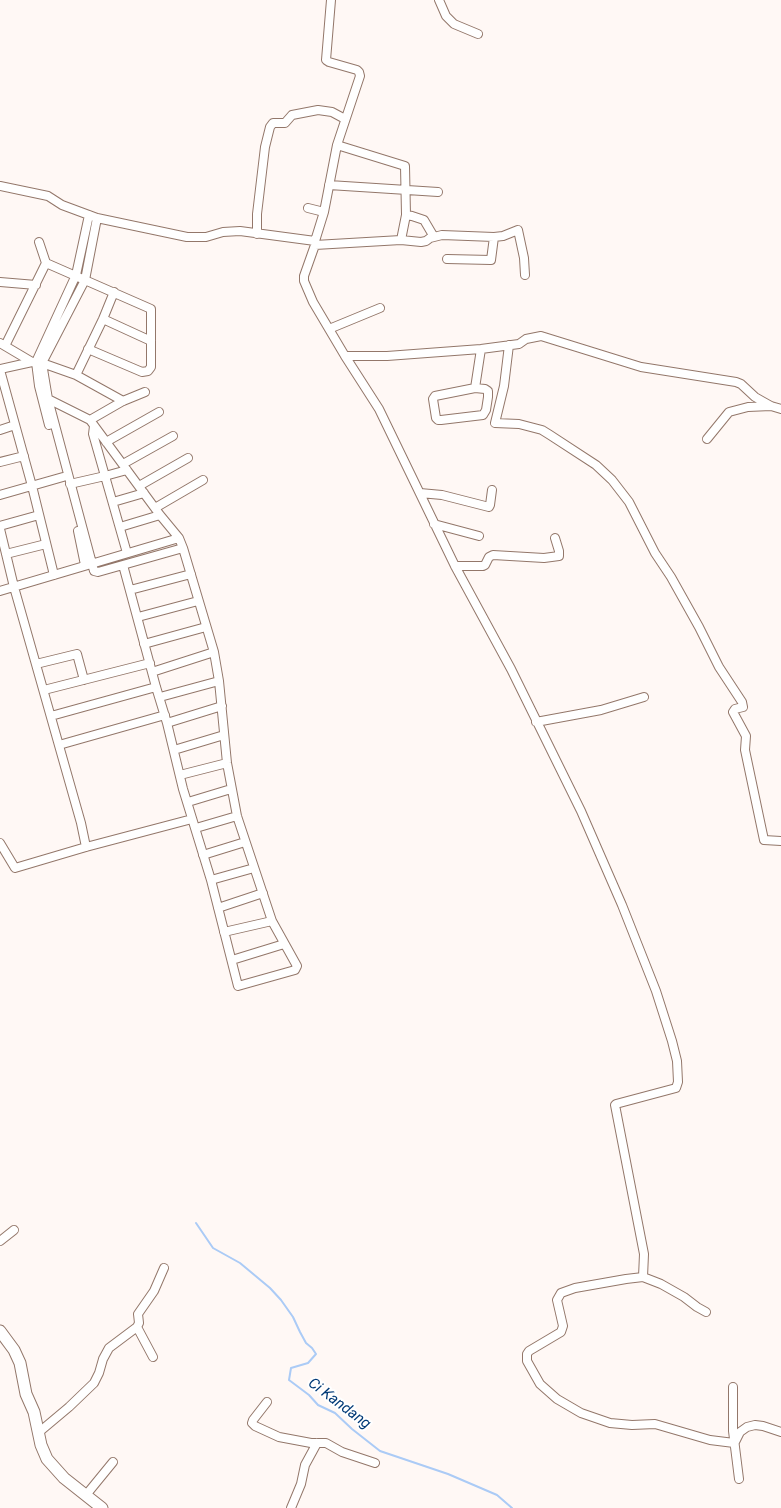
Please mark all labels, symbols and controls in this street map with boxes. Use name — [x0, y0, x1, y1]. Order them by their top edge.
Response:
water label: Ci Kandang — [304, 1375, 374, 1433]

